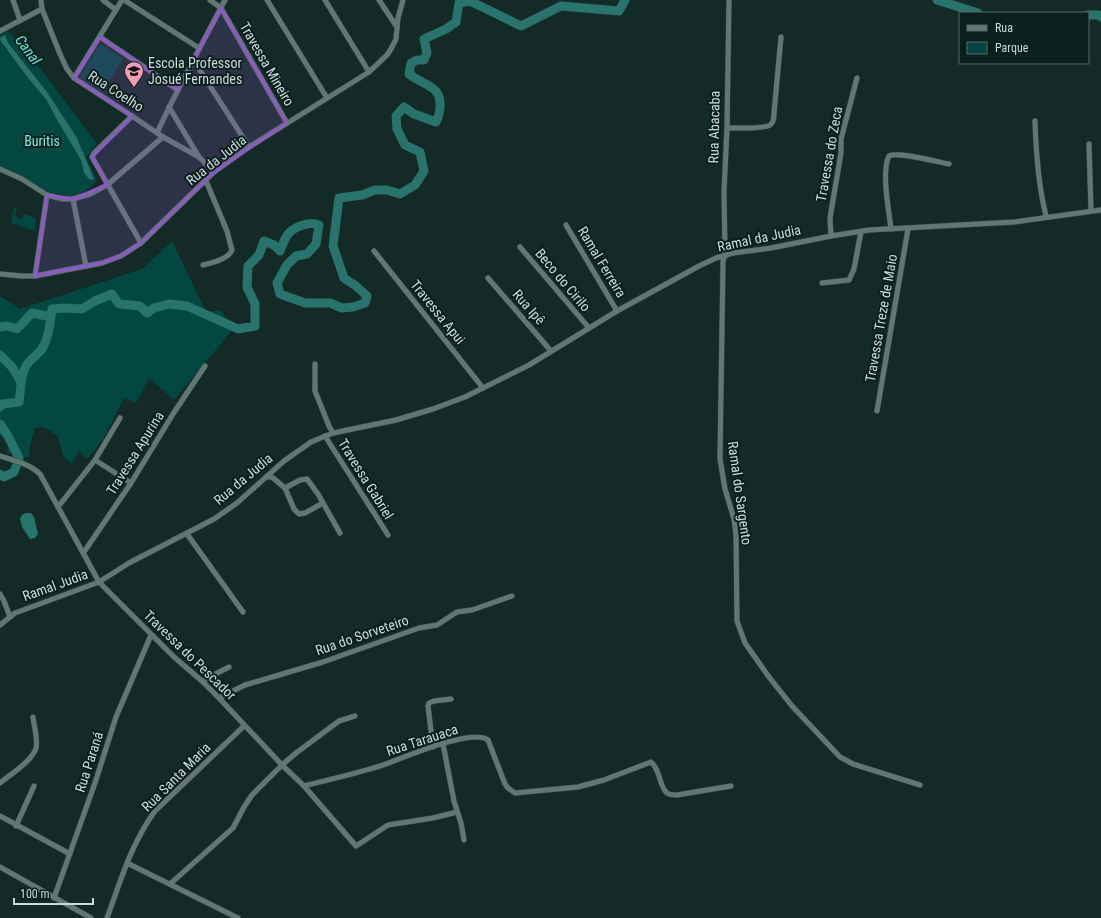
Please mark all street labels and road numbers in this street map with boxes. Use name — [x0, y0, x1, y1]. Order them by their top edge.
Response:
street label: Travessa Mineiro — [237, 19, 297, 109]
street label: Rua Coelho — [85, 67, 147, 115]
street label: Rua Abacaba — [705, 91, 723, 163]
street label: Travessa do Zeca — [813, 105, 845, 203]
street label: Rua da Judia — [183, 132, 249, 188]
street label: Ramal da Judia — [716, 221, 802, 255]
street label: Ramal Ferreira — [575, 224, 629, 300]
street label: Beco do Cirilo — [532, 245, 594, 315]
street label: Travessa Treze de Maio — [862, 253, 900, 383]
street label: Travessa Apui — [407, 277, 469, 347]
street label: Rua Ipê — [509, 286, 549, 328]
street label: Travessa Apurina — [103, 408, 167, 498]
street label: Travessa Gabriel — [335, 436, 397, 522]
street label: Ramal do Sargento — [725, 440, 755, 546]
street label: Rua da Judia — [211, 450, 275, 508]
street label: Ramal Judia — [20, 566, 90, 604]
street label: Travessa do Pescador — [141, 607, 239, 703]
street label: Rua do Sorveteiro — [313, 612, 411, 658]
street label: Rua Tarauaca — [384, 721, 460, 759]
street label: Rua Paraná — [72, 730, 106, 794]
street label: Rua Santa Maria — [138, 739, 214, 815]

